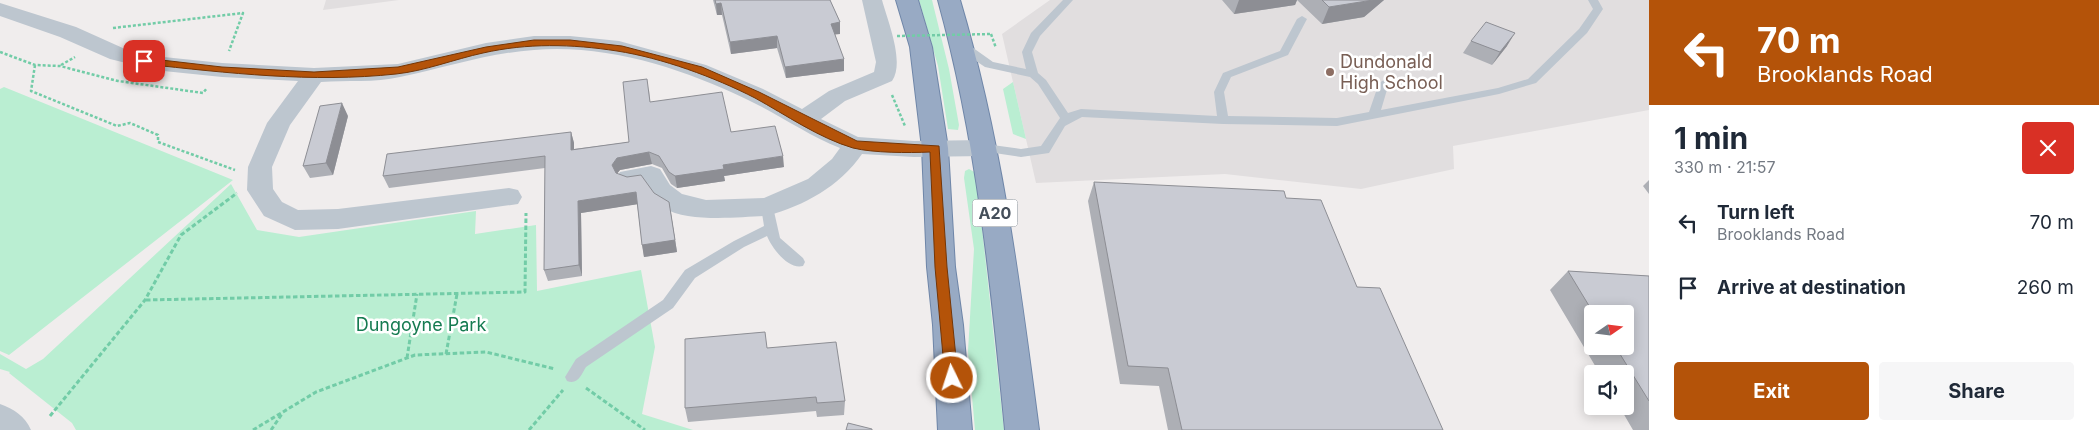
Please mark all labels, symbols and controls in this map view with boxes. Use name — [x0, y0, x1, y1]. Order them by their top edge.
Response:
text: 70 m — [1757, 19, 1841, 61]
icon: left — [1674, 20, 1739, 85]
pin — [123, 40, 165, 82]
icon: arrive — [130, 47, 158, 75]
place label: Dundonald High School — [1340, 51, 1443, 93]
text: Brooklands Road — [1757, 61, 1933, 87]
marker: Dundonald High School — [1324, 66, 1336, 78]
text: 1 min — [1674, 120, 1748, 156]
button: close — [2022, 122, 2074, 174]
text: 330 m · 21:57 — [1674, 157, 1776, 177]
road number: A20 — [972, 200, 1018, 227]
text: Turn left — [1717, 201, 1795, 224]
icon: left — [1674, 209, 1702, 237]
text: 70 m — [2030, 211, 2074, 234]
text: Brooklands Road — [1717, 224, 1845, 244]
icon: arrive — [1674, 274, 1702, 302]
text: Arrive at destination — [1717, 276, 1906, 299]
text: 260 m — [2017, 276, 2074, 299]
north arrow — [1584, 305, 1634, 355]
map controls — [1584, 305, 1634, 415]
park label: Dungoyne Park — [356, 314, 486, 335]
position arrow — [925, 351, 977, 403]
button: Exit — [1674, 362, 1869, 420]
button: Share — [1879, 362, 2074, 420]
button: sound — [1584, 365, 1634, 415]

